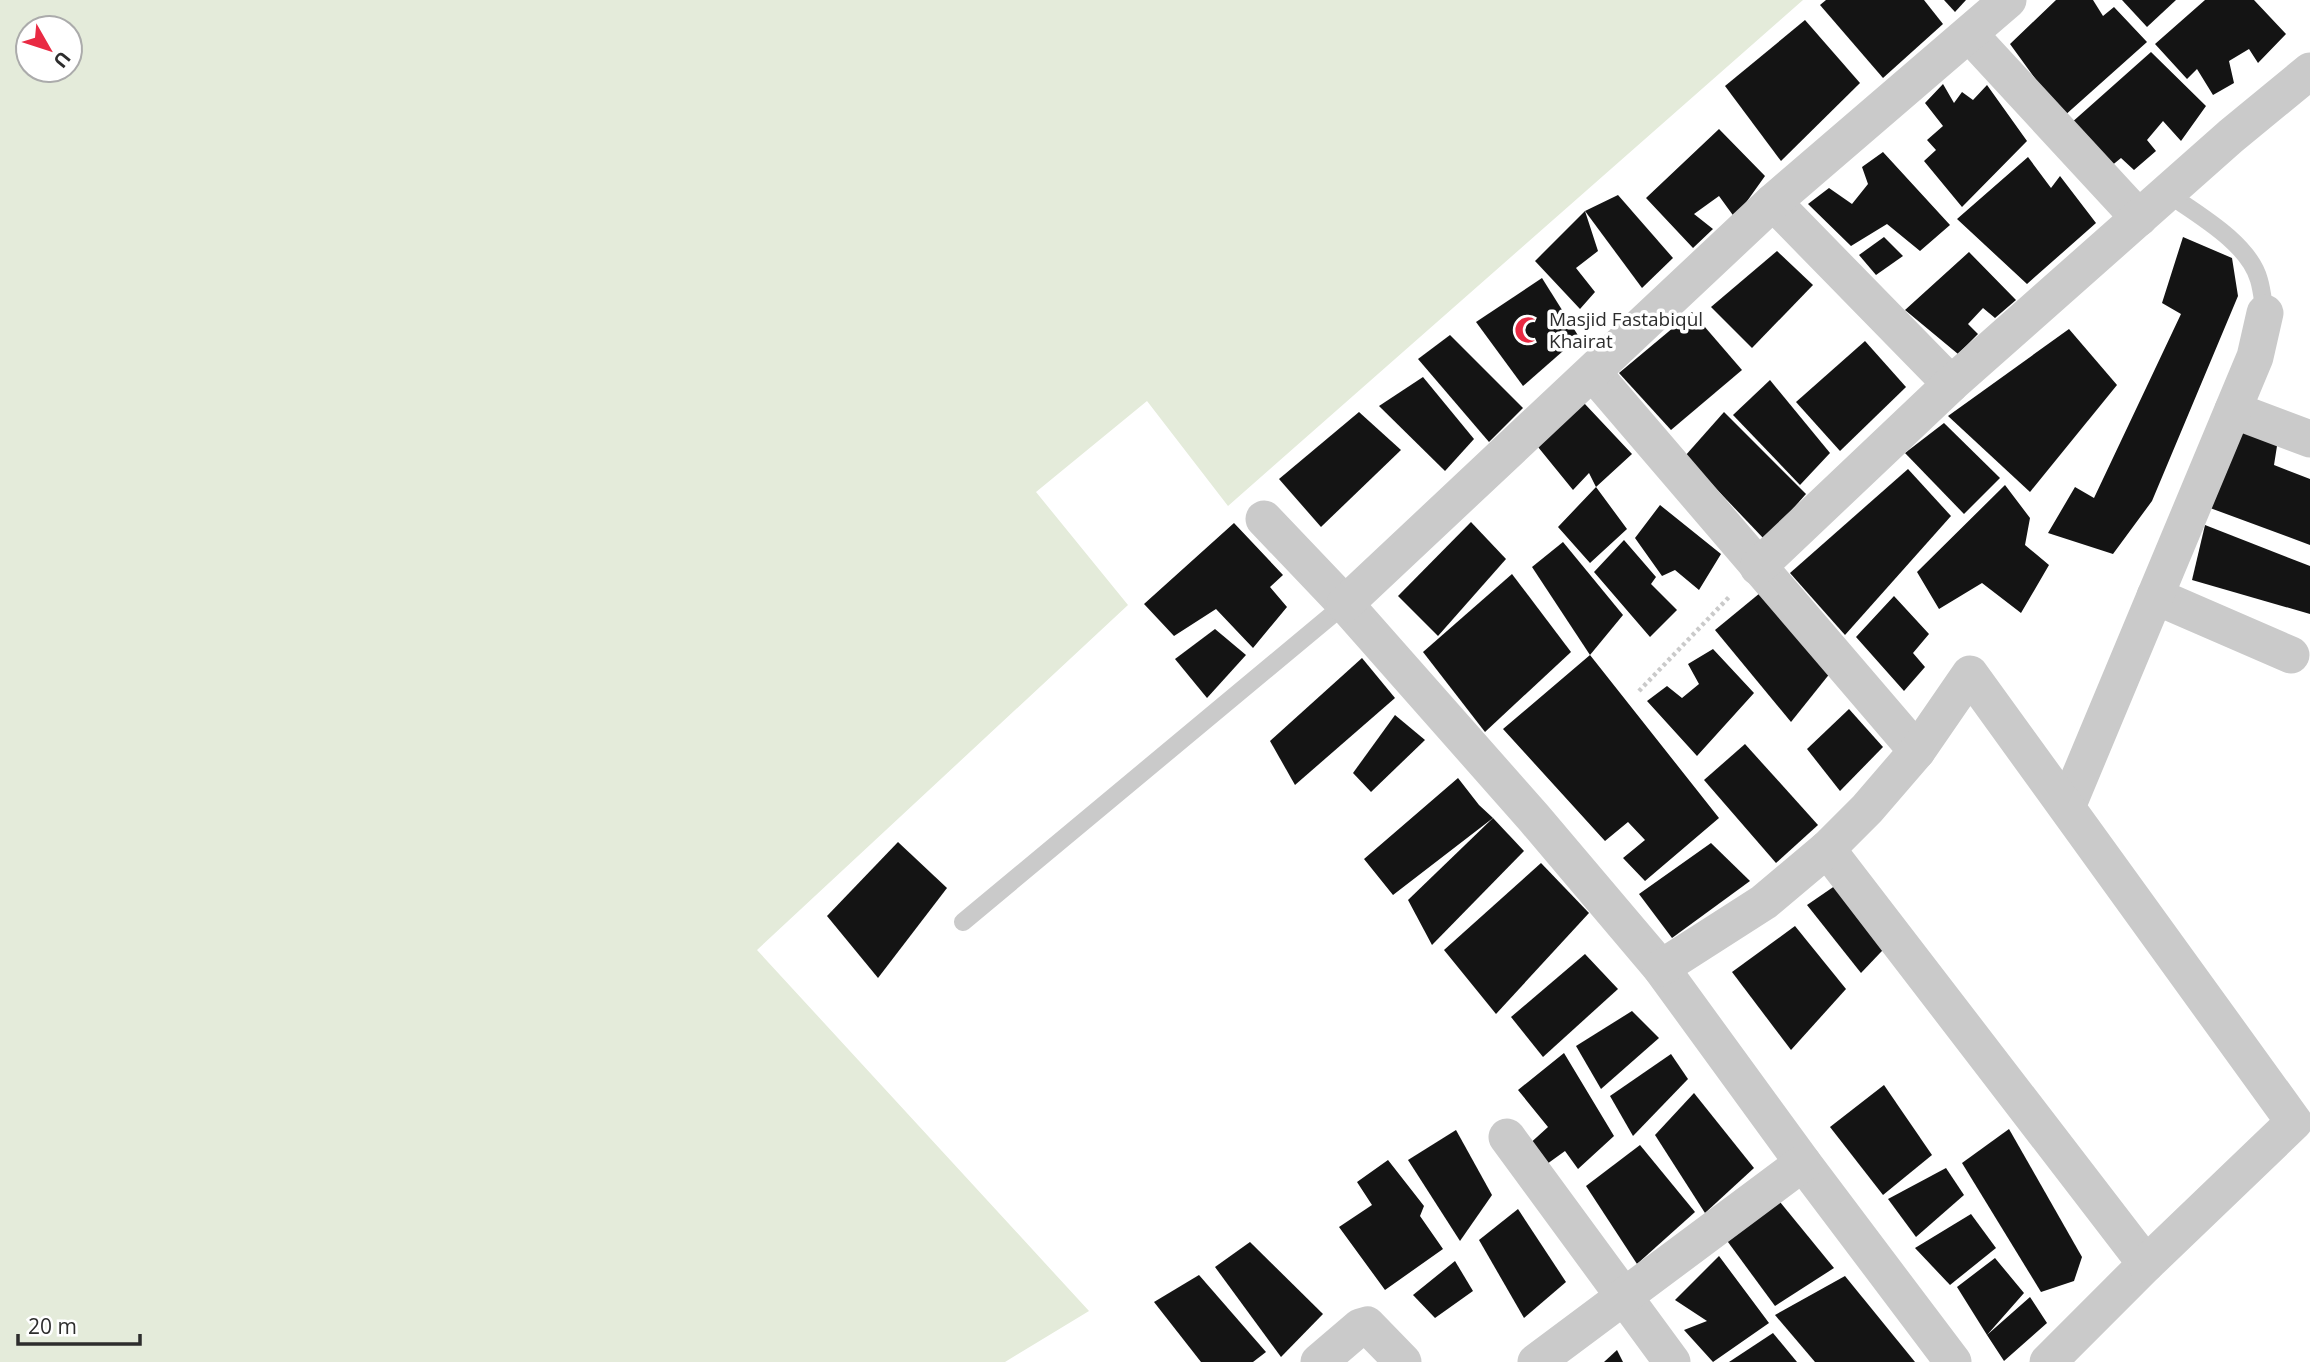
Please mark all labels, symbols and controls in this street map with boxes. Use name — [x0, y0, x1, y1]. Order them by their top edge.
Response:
north arrow — [14, 14, 84, 84]
text: U — [48, 46, 77, 73]
place label: Masjid Fastabiqul Khairat — [1549, 306, 1703, 354]
mosque icon: Masjid Fastabiqul Khairat — [1513, 315, 1543, 345]
scale bar — [18, 1302, 140, 1346]
text: 20 m — [28, 1312, 77, 1340]

